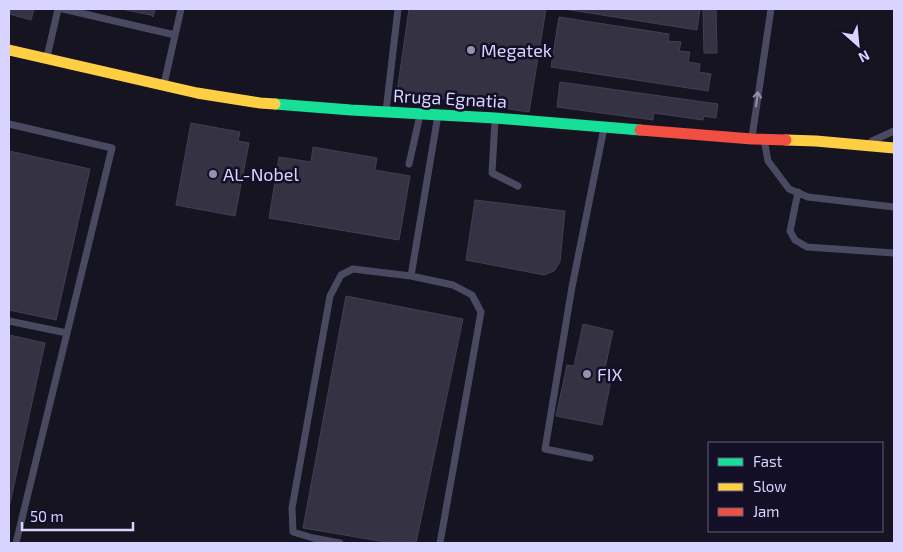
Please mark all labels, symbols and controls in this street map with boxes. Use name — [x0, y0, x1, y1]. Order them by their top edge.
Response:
north arrow — [833, 20, 883, 70]
place label: Megatek — [481, 39, 552, 61]
marker: Megatek — [465, 44, 477, 56]
text: N — [856, 47, 872, 67]
street label: Rruga Egnatia — [392, 84, 508, 112]
one-way arrow — [753, 91, 763, 107]
place label: AL-Nobel — [223, 163, 299, 185]
marker: AL-Nobel — [207, 168, 219, 180]
place label: FIX — [597, 363, 622, 385]
marker: FIX — [581, 368, 593, 380]
legend — [708, 442, 883, 532]
text: Fast — [753, 452, 783, 470]
text: Slow — [753, 477, 787, 495]
scale bar — [22, 500, 134, 532]
text: Jam — [753, 502, 779, 520]
text: 50 m — [30, 507, 64, 525]

